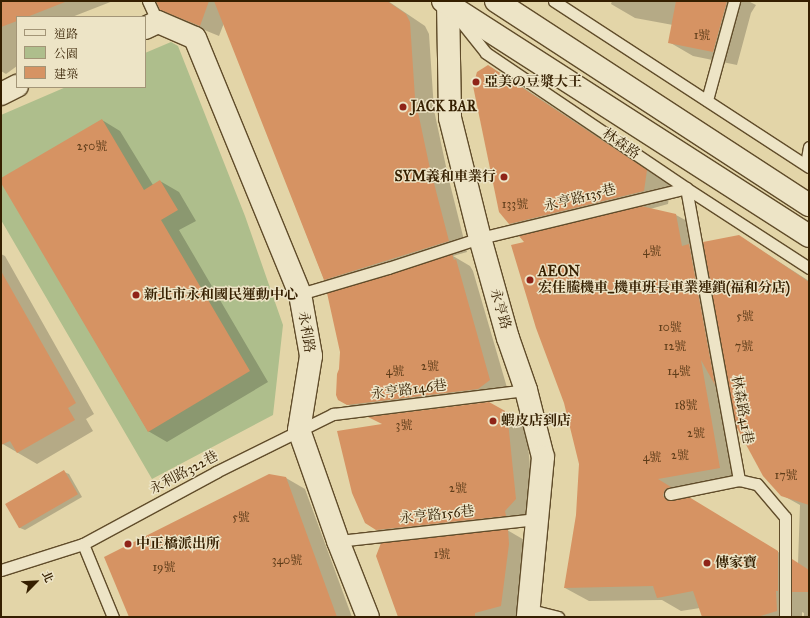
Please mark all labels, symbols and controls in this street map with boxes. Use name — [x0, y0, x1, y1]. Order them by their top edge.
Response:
legend — [16, 16, 146, 88]
text: 道路 — [54, 27, 78, 41]
house number: 1號 — [694, 29, 710, 43]
text: 公園 — [54, 47, 78, 61]
text: 建築 — [54, 67, 78, 81]
place label: 亞美の豆漿大王 — [484, 74, 582, 90]
marker: 亞美の豆漿大王 — [471, 77, 481, 87]
place label: JACK BAR — [411, 99, 477, 115]
marker: JACK BAR — [398, 102, 408, 112]
street label: 林森路 — [599, 125, 643, 163]
house number: 250號 — [77, 140, 107, 154]
place label: SYM義和車業行 — [395, 169, 496, 185]
marker: SYM義和車業行 — [499, 172, 509, 182]
street label: 永亨路135巷 — [542, 181, 618, 215]
house number: 133號 — [502, 198, 528, 212]
house number: 4號 — [643, 245, 661, 259]
place label: AEON 宏佳騰機車_機車班長車業連鎖(福和分店) — [538, 264, 790, 296]
marker: AEON 宏佳騰機車_機車班長車業連鎖(福和分店) — [525, 275, 535, 285]
street label: 永亨路 — [486, 286, 514, 332]
place label: 新北市永和國民運動中心 — [144, 287, 298, 303]
marker: 新北市永和國民運動中心 — [131, 290, 141, 300]
street label: 永利路 — [294, 310, 318, 354]
house number: 5號 — [736, 310, 754, 324]
house number: 10號 — [658, 321, 682, 335]
house number: 12號 — [664, 340, 686, 354]
house number: 7號 — [735, 340, 753, 354]
house number: 2號 — [421, 360, 439, 374]
house number: 4號 — [386, 365, 404, 379]
house number: 14號 — [667, 365, 691, 379]
street label: 林森路41巷 — [728, 374, 756, 446]
street label: 永亨路146巷 — [370, 377, 448, 403]
house number: 18號 — [674, 399, 698, 413]
place label: 蝦皮店到店 — [501, 413, 571, 429]
marker: 蝦皮店到店 — [488, 416, 498, 426]
house number: 3號 — [396, 419, 412, 433]
house number: 2號 — [687, 427, 705, 441]
street label: 永利路322巷 — [147, 448, 221, 498]
house number: 2號 — [671, 449, 689, 463]
house number: 4號 — [643, 451, 661, 465]
house number: 17號 — [774, 469, 798, 483]
house number: 2號 — [449, 482, 467, 496]
street label: 永亨路156巷 — [399, 503, 475, 527]
house number: 5號 — [232, 511, 250, 525]
place label: 中正橋派出所 — [136, 536, 220, 552]
marker: 中正橋派出所 — [123, 539, 133, 549]
house number: 1號 — [434, 548, 450, 562]
house number: 340號 — [272, 554, 302, 568]
place label: 傳家寶 — [715, 555, 757, 571]
marker: 傳家寶 — [702, 558, 712, 568]
house number: 19號 — [152, 561, 176, 575]
north arrow — [16, 562, 56, 602]
text: 北 — [39, 569, 56, 585]

